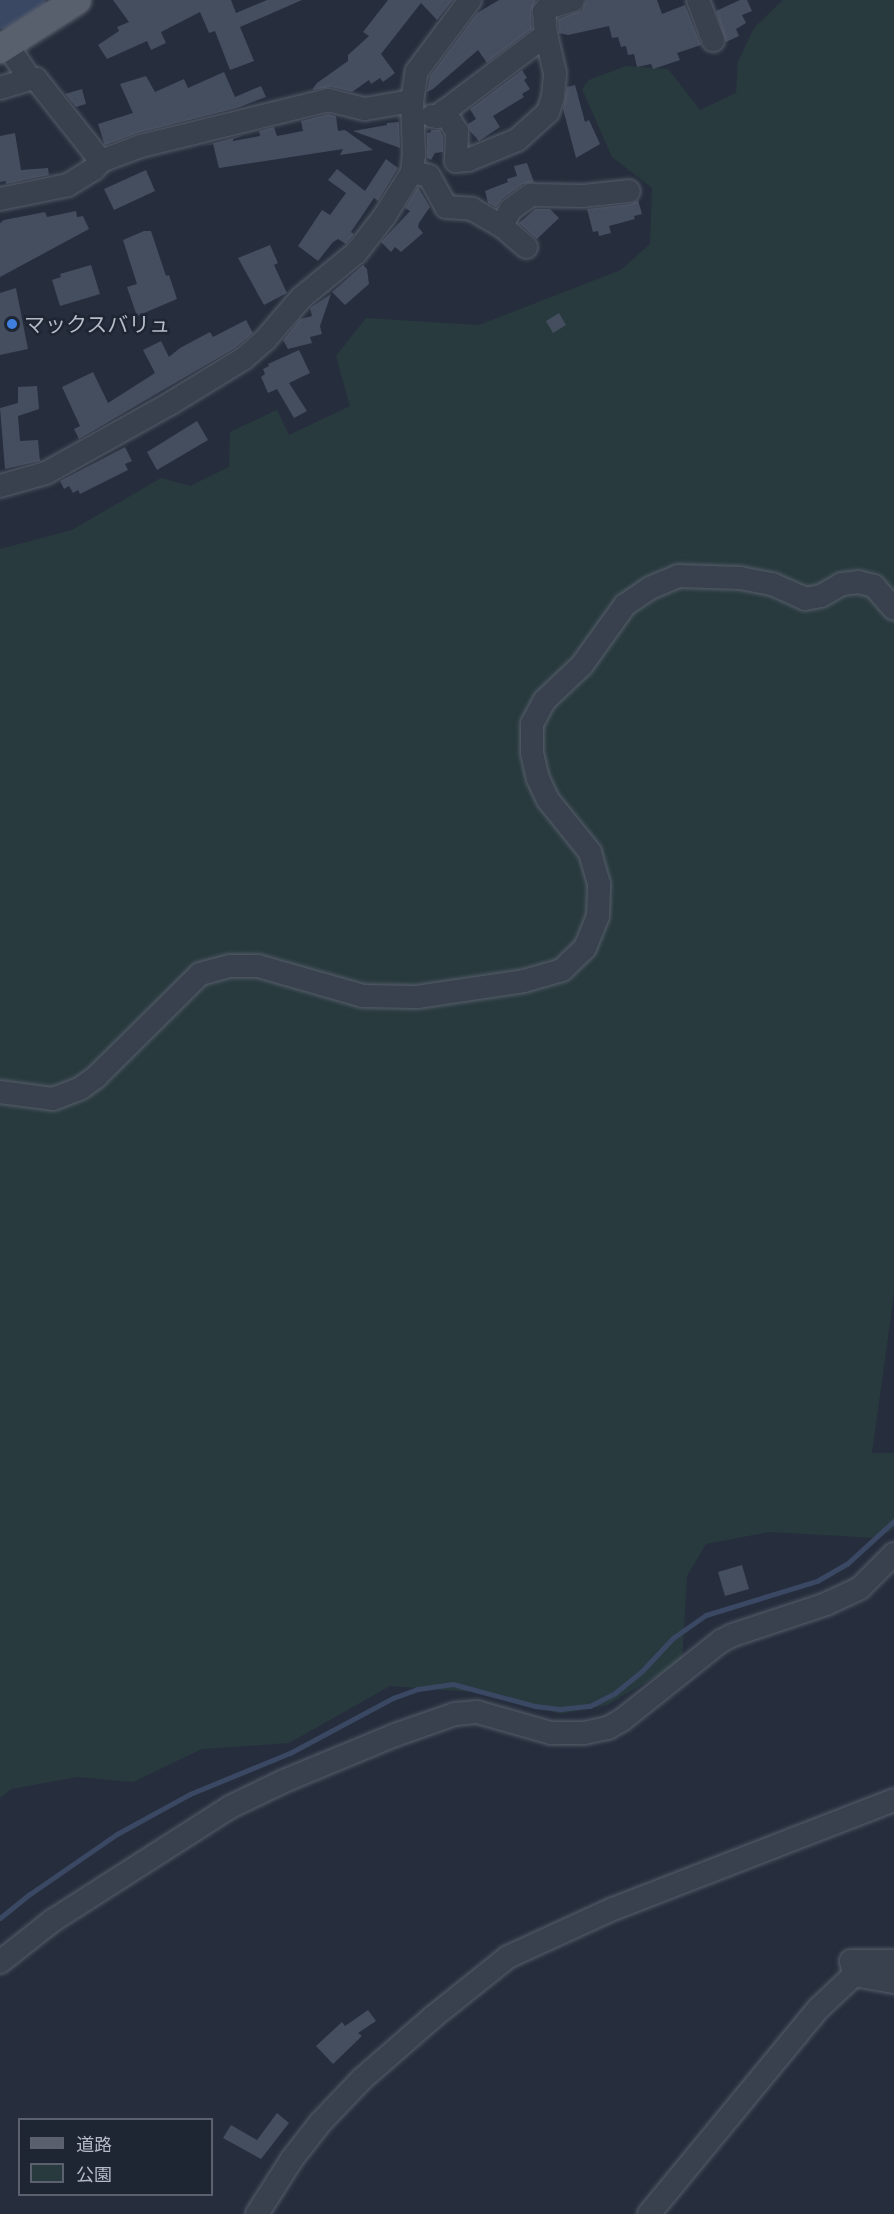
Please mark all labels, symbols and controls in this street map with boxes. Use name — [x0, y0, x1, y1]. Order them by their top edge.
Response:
place label: マックスバリュ — [24, 311, 171, 337]
marker: マックスバリュ — [5, 317, 19, 331]
legend — [18, 2118, 213, 2196]
text: 道路 — [76, 2133, 112, 2156]
text: 公園 — [76, 2163, 112, 2186]

